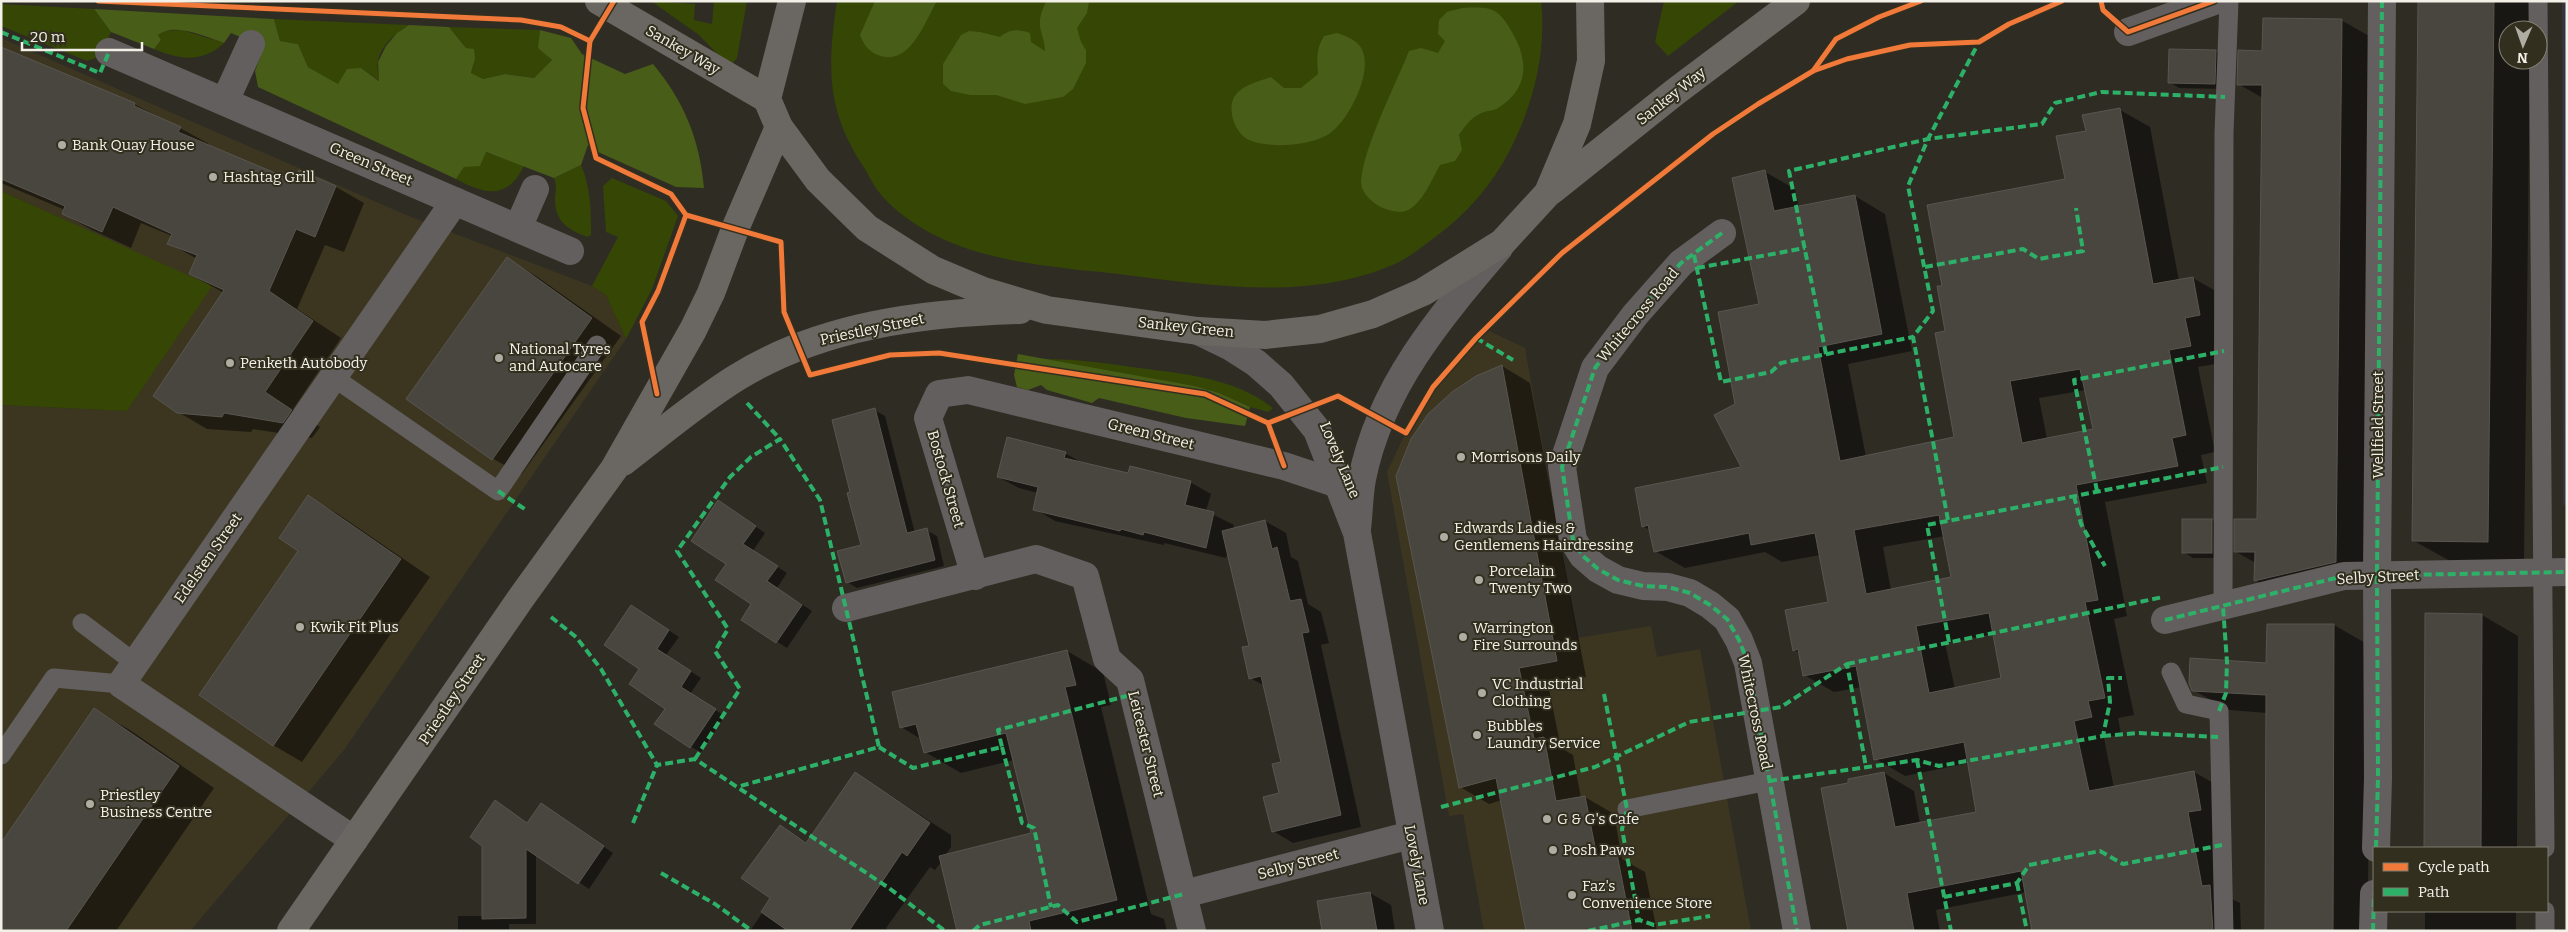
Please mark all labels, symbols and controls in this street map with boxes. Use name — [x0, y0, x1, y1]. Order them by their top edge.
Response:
scale bar — [22, 20, 142, 52]
north arrow — [2498, 20, 2548, 70]
street label: Sankey Way — [643, 21, 723, 79]
text: 20 m — [30, 28, 66, 46]
text: N — [2517, 49, 2528, 66]
street label: Sankey Way — [1633, 63, 1709, 129]
place label: Bank Quay House — [72, 136, 195, 154]
street label: Green Street — [327, 138, 416, 190]
marker: Bank Quay House — [56, 139, 68, 151]
place label: Hashtag Grill — [223, 168, 315, 186]
marker: Hashtag Grill — [207, 171, 219, 183]
street label: Whitecross Road — [1593, 264, 1683, 366]
street label: Priestley Street — [818, 309, 926, 349]
street label: Sankey Green — [1137, 313, 1235, 341]
place label: National Tyres and Autocare — [509, 340, 611, 375]
marker: National Tyres and Autocare — [493, 352, 505, 364]
place label: Penketh Autobody — [240, 354, 368, 372]
marker: Penketh Autobody — [224, 357, 236, 369]
street label: Wellfield Street — [2369, 371, 2387, 479]
street label: Green Street — [1106, 415, 1197, 454]
street label: Lovely Lane — [1316, 419, 1364, 501]
street label: Bostock Street — [924, 428, 969, 530]
place label: Morrisons Daily — [1471, 448, 1581, 466]
marker: Morrisons Daily — [1455, 451, 1467, 463]
street label: Edelsten Street — [170, 509, 246, 607]
place label: Edwards Ladies & Gentlemens Hairdressing — [1454, 519, 1633, 554]
marker: Edwards Ladies & Gentlemens Hairdressing — [1438, 531, 1450, 543]
place label: Porcelain Twenty Two — [1489, 562, 1572, 597]
street label: Selby Street — [2336, 566, 2420, 588]
marker: Porcelain Twenty Two — [1473, 574, 1485, 586]
place label: Kwik Fit Plus — [310, 618, 399, 636]
place label: Warrington Fire Surrounds — [1473, 619, 1577, 654]
marker: Kwik Fit Plus — [294, 621, 306, 633]
marker: Warrington Fire Surrounds — [1457, 631, 1469, 643]
street label: Priestley Street — [415, 650, 489, 748]
street label: Whitecross Road — [1734, 653, 1776, 771]
place label: VC Industrial Clothing — [1492, 675, 1583, 710]
marker: VC Industrial Clothing — [1476, 687, 1488, 699]
street label: Leicester Street — [1124, 689, 1168, 800]
place label: Bubbles Laundry Service — [1487, 717, 1600, 752]
marker: Bubbles Laundry Service — [1471, 729, 1483, 741]
place label: Priestley Business Centre — [100, 786, 212, 821]
marker: Priestley Business Centre — [84, 798, 96, 810]
place label: G & G's Cafe — [1557, 810, 1639, 828]
marker: G & G's Cafe — [1541, 813, 1553, 825]
street label: Lovely Lane — [1400, 823, 1434, 907]
place label: Posh Paws — [1563, 841, 1635, 859]
street label: Selby Street — [1256, 844, 1341, 883]
marker: Posh Paws — [1547, 844, 1559, 856]
legend — [2373, 847, 2548, 912]
text: Cycle path — [2418, 858, 2490, 876]
place label: Faz's Convenience Store — [1582, 877, 1712, 912]
text: Path — [2418, 883, 2450, 901]
marker: Faz's Convenience Store — [1566, 889, 1578, 901]

